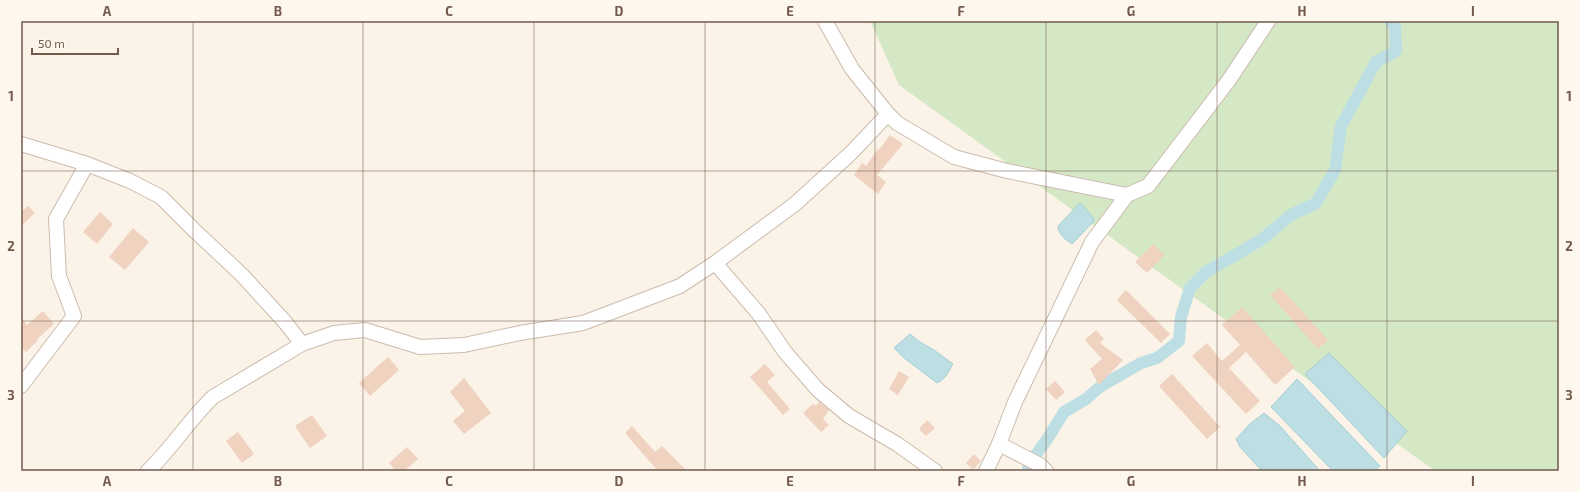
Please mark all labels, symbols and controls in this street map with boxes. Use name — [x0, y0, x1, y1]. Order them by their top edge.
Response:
text: A — [103, 3, 112, 19]
text: B — [274, 3, 282, 19]
text: C — [445, 3, 453, 19]
text: D — [615, 3, 624, 19]
text: E — [786, 3, 794, 19]
text: F — [957, 3, 965, 19]
text: G — [1127, 3, 1135, 19]
text: H — [1298, 3, 1307, 19]
text: I — [1471, 3, 1475, 19]
scale bar — [32, 30, 118, 56]
text: 50 m — [38, 36, 65, 50]
text: 1 — [8, 88, 14, 104]
text: 1 — [1566, 88, 1572, 104]
text: 2 — [7, 238, 15, 254]
text: 2 — [1565, 238, 1573, 254]
text: 3 — [7, 387, 15, 403]
text: 3 — [1565, 387, 1573, 403]
text: A — [103, 473, 112, 489]
text: B — [274, 473, 282, 489]
text: C — [445, 473, 453, 489]
text: D — [615, 473, 624, 489]
text: E — [786, 473, 794, 489]
text: F — [957, 473, 965, 489]
text: G — [1127, 473, 1135, 489]
text: H — [1298, 473, 1307, 489]
text: I — [1471, 473, 1475, 489]

